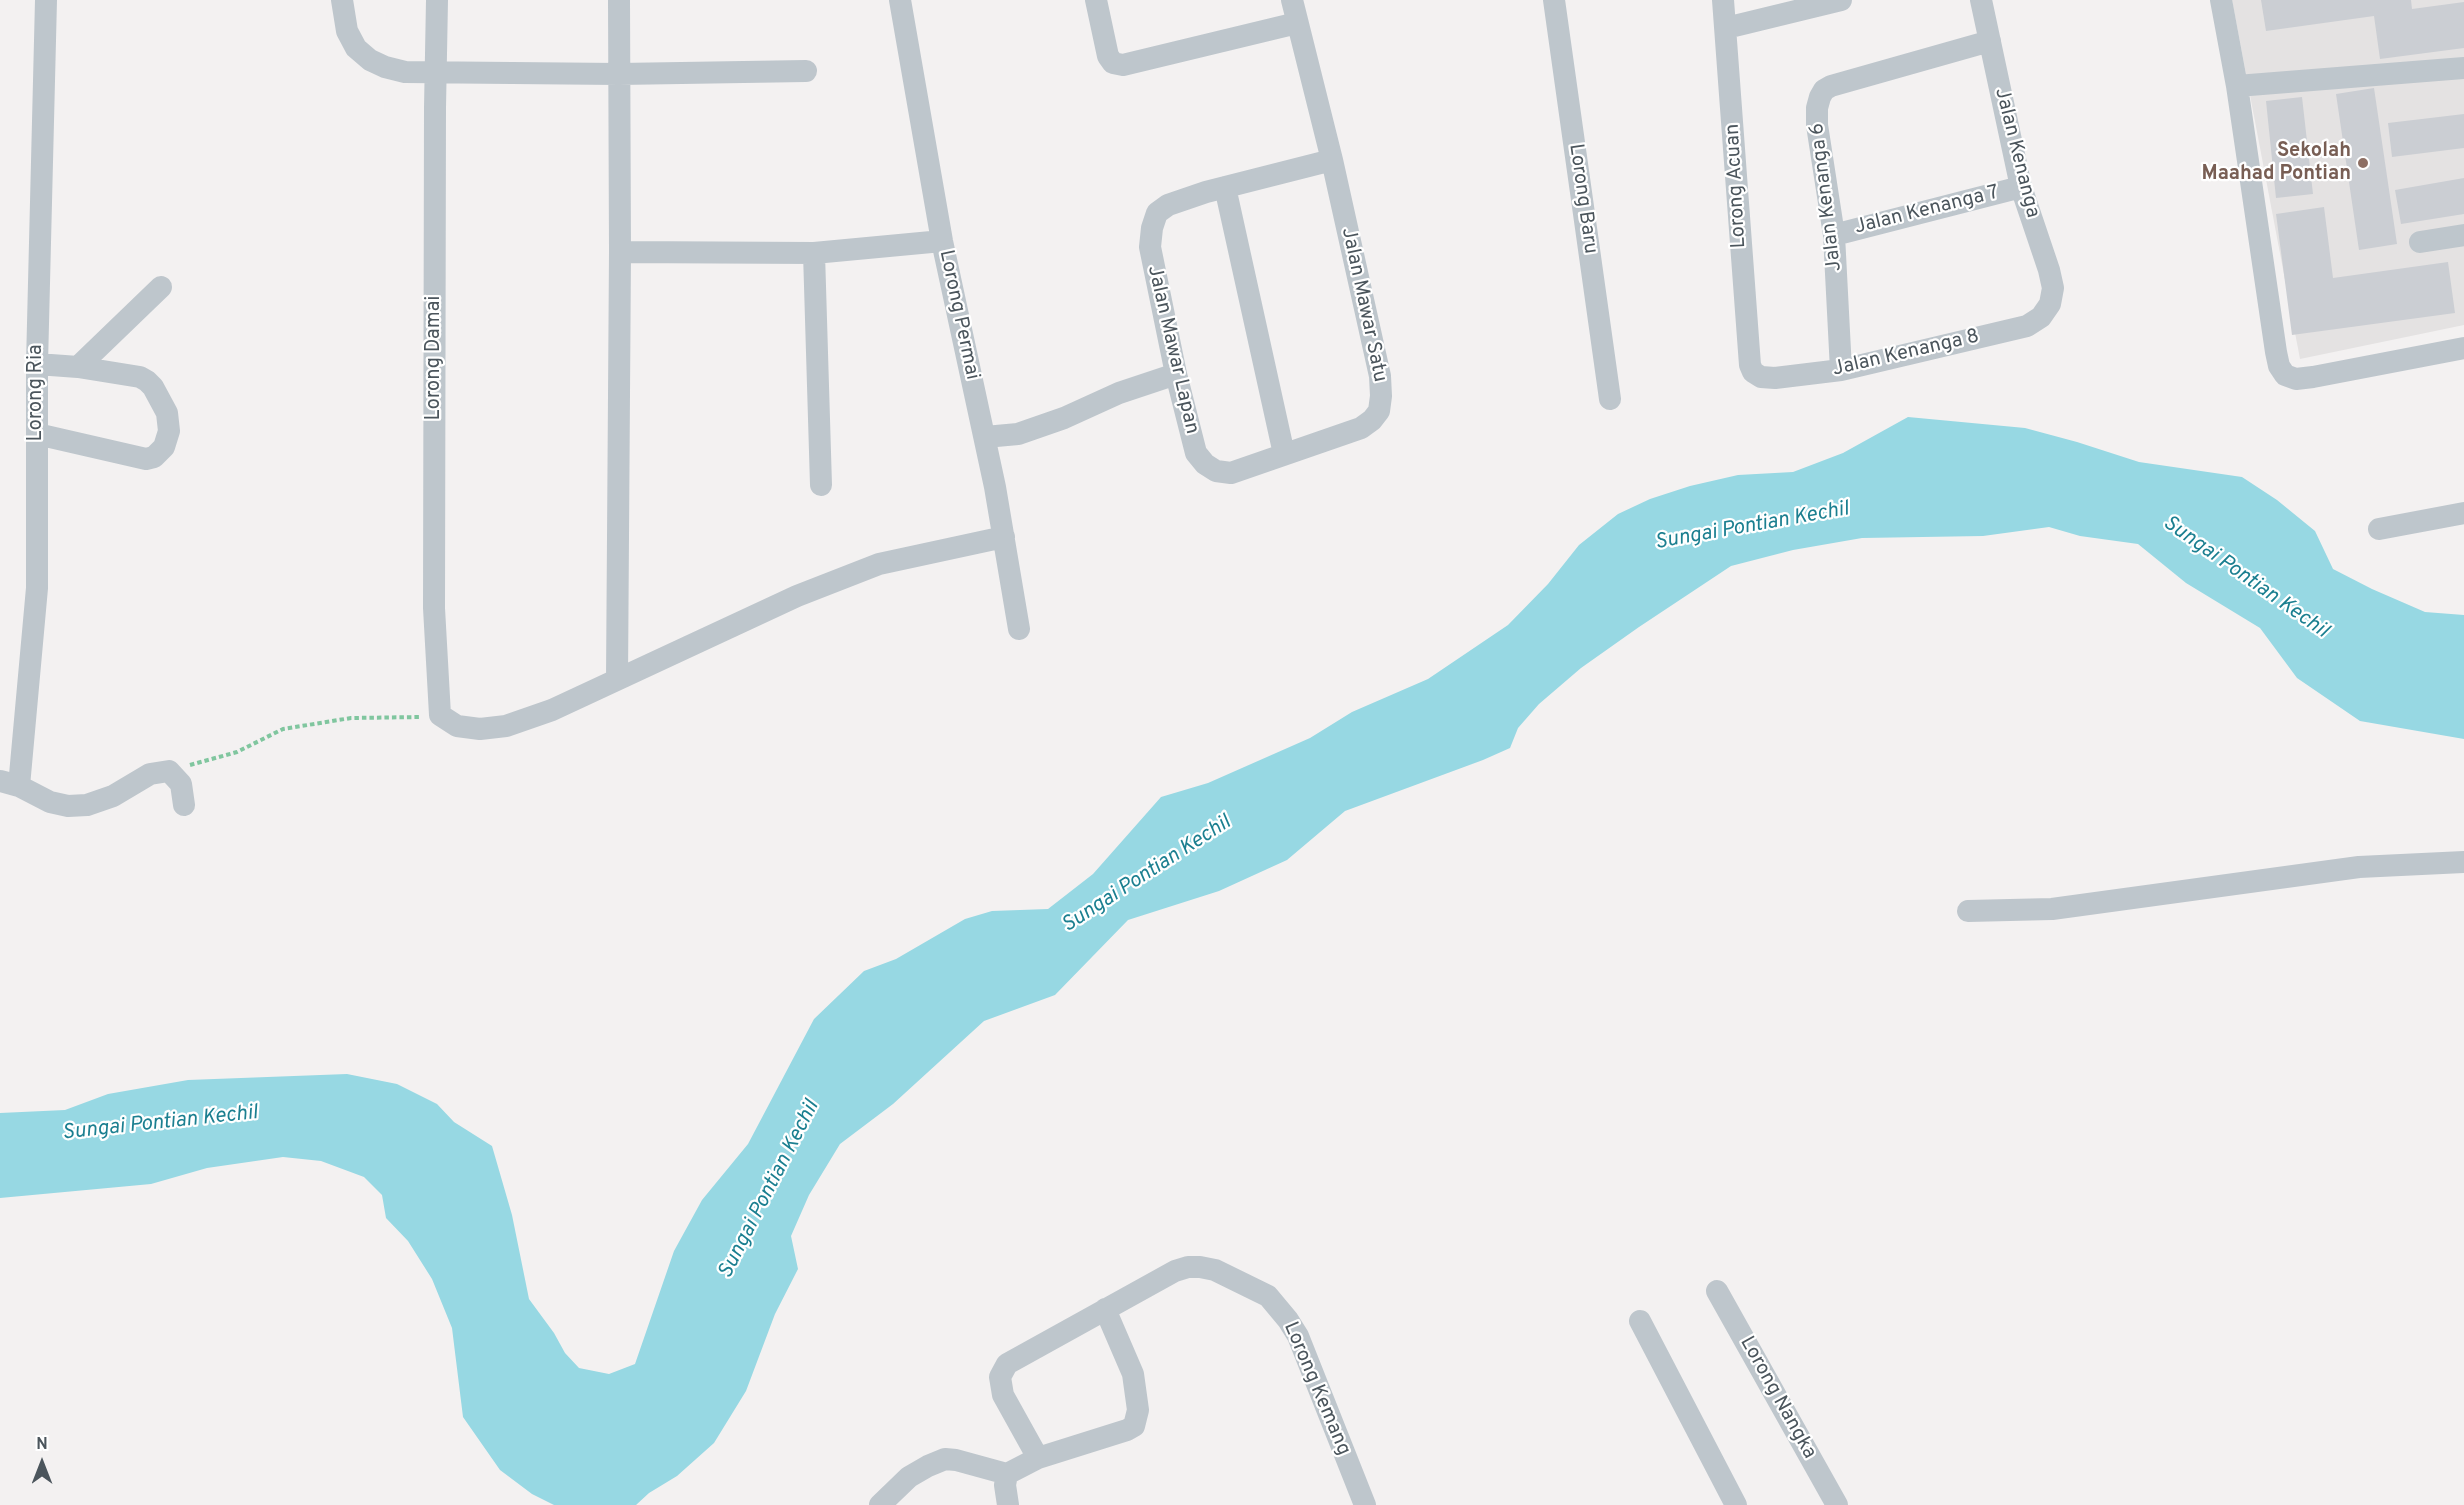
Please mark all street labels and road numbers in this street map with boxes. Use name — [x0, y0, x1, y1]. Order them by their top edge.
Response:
street label: Jalan Kenanga — [1988, 86, 2044, 220]
street label: Jalan Kenanga 6 — [1806, 121, 1848, 273]
street label: Lorong Acuan — [1722, 123, 1752, 249]
street label: Lorong Baru — [1562, 142, 1602, 256]
street label: Jalan Kenanga 7 — [1852, 181, 2002, 241]
street label: Jalan Mawar Satu — [1335, 226, 1391, 384]
street label: Lorong Permai — [933, 248, 983, 382]
street label: Jalan Mawar Lapan — [1141, 263, 1203, 437]
street label: Lorong Damai — [423, 296, 447, 420]
street label: Jalan Kenanga 8 — [1830, 325, 1982, 383]
street label: Lorong Ria — [25, 345, 49, 441]
street label: Lorong Kemang — [1277, 1319, 1355, 1459]
street label: Lorong Nangka — [1734, 1333, 1820, 1463]

